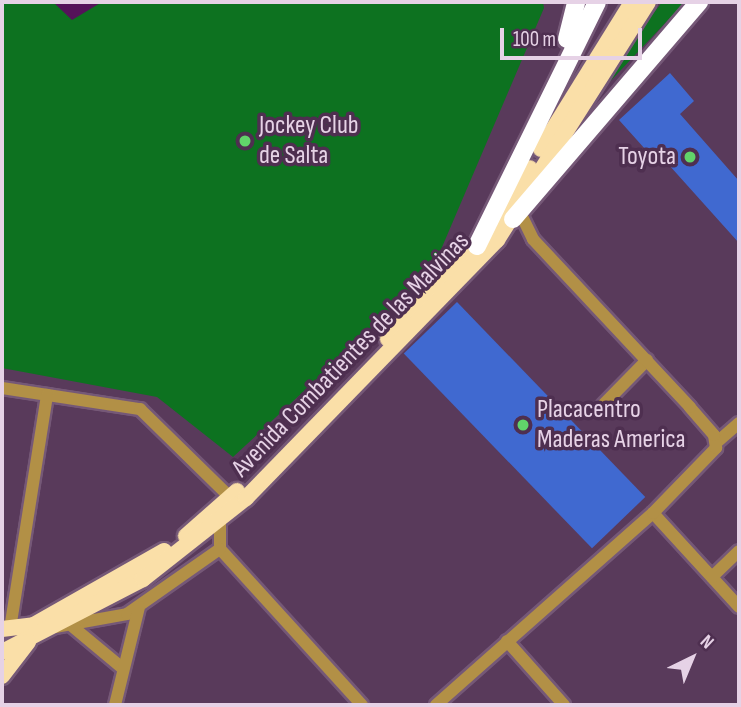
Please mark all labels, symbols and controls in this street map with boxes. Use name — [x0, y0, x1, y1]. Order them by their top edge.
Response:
scale bar — [503, 14, 645, 58]
text: 100 m — [513, 27, 556, 52]
place label: Jockey Club de Salta — [259, 110, 359, 172]
marker: Jockey Club de Salta — [237, 133, 253, 149]
place label: Toyota — [618, 141, 676, 173]
marker: Toyota — [682, 149, 698, 165]
street label: Avenida Combatientes de las Malvinas — [226, 226, 476, 484]
place label: Placacentro Maderas America — [537, 394, 685, 456]
marker: Placacentro Maderas America — [515, 417, 531, 433]
north arrow — [657, 623, 727, 693]
text: N — [695, 630, 718, 654]

